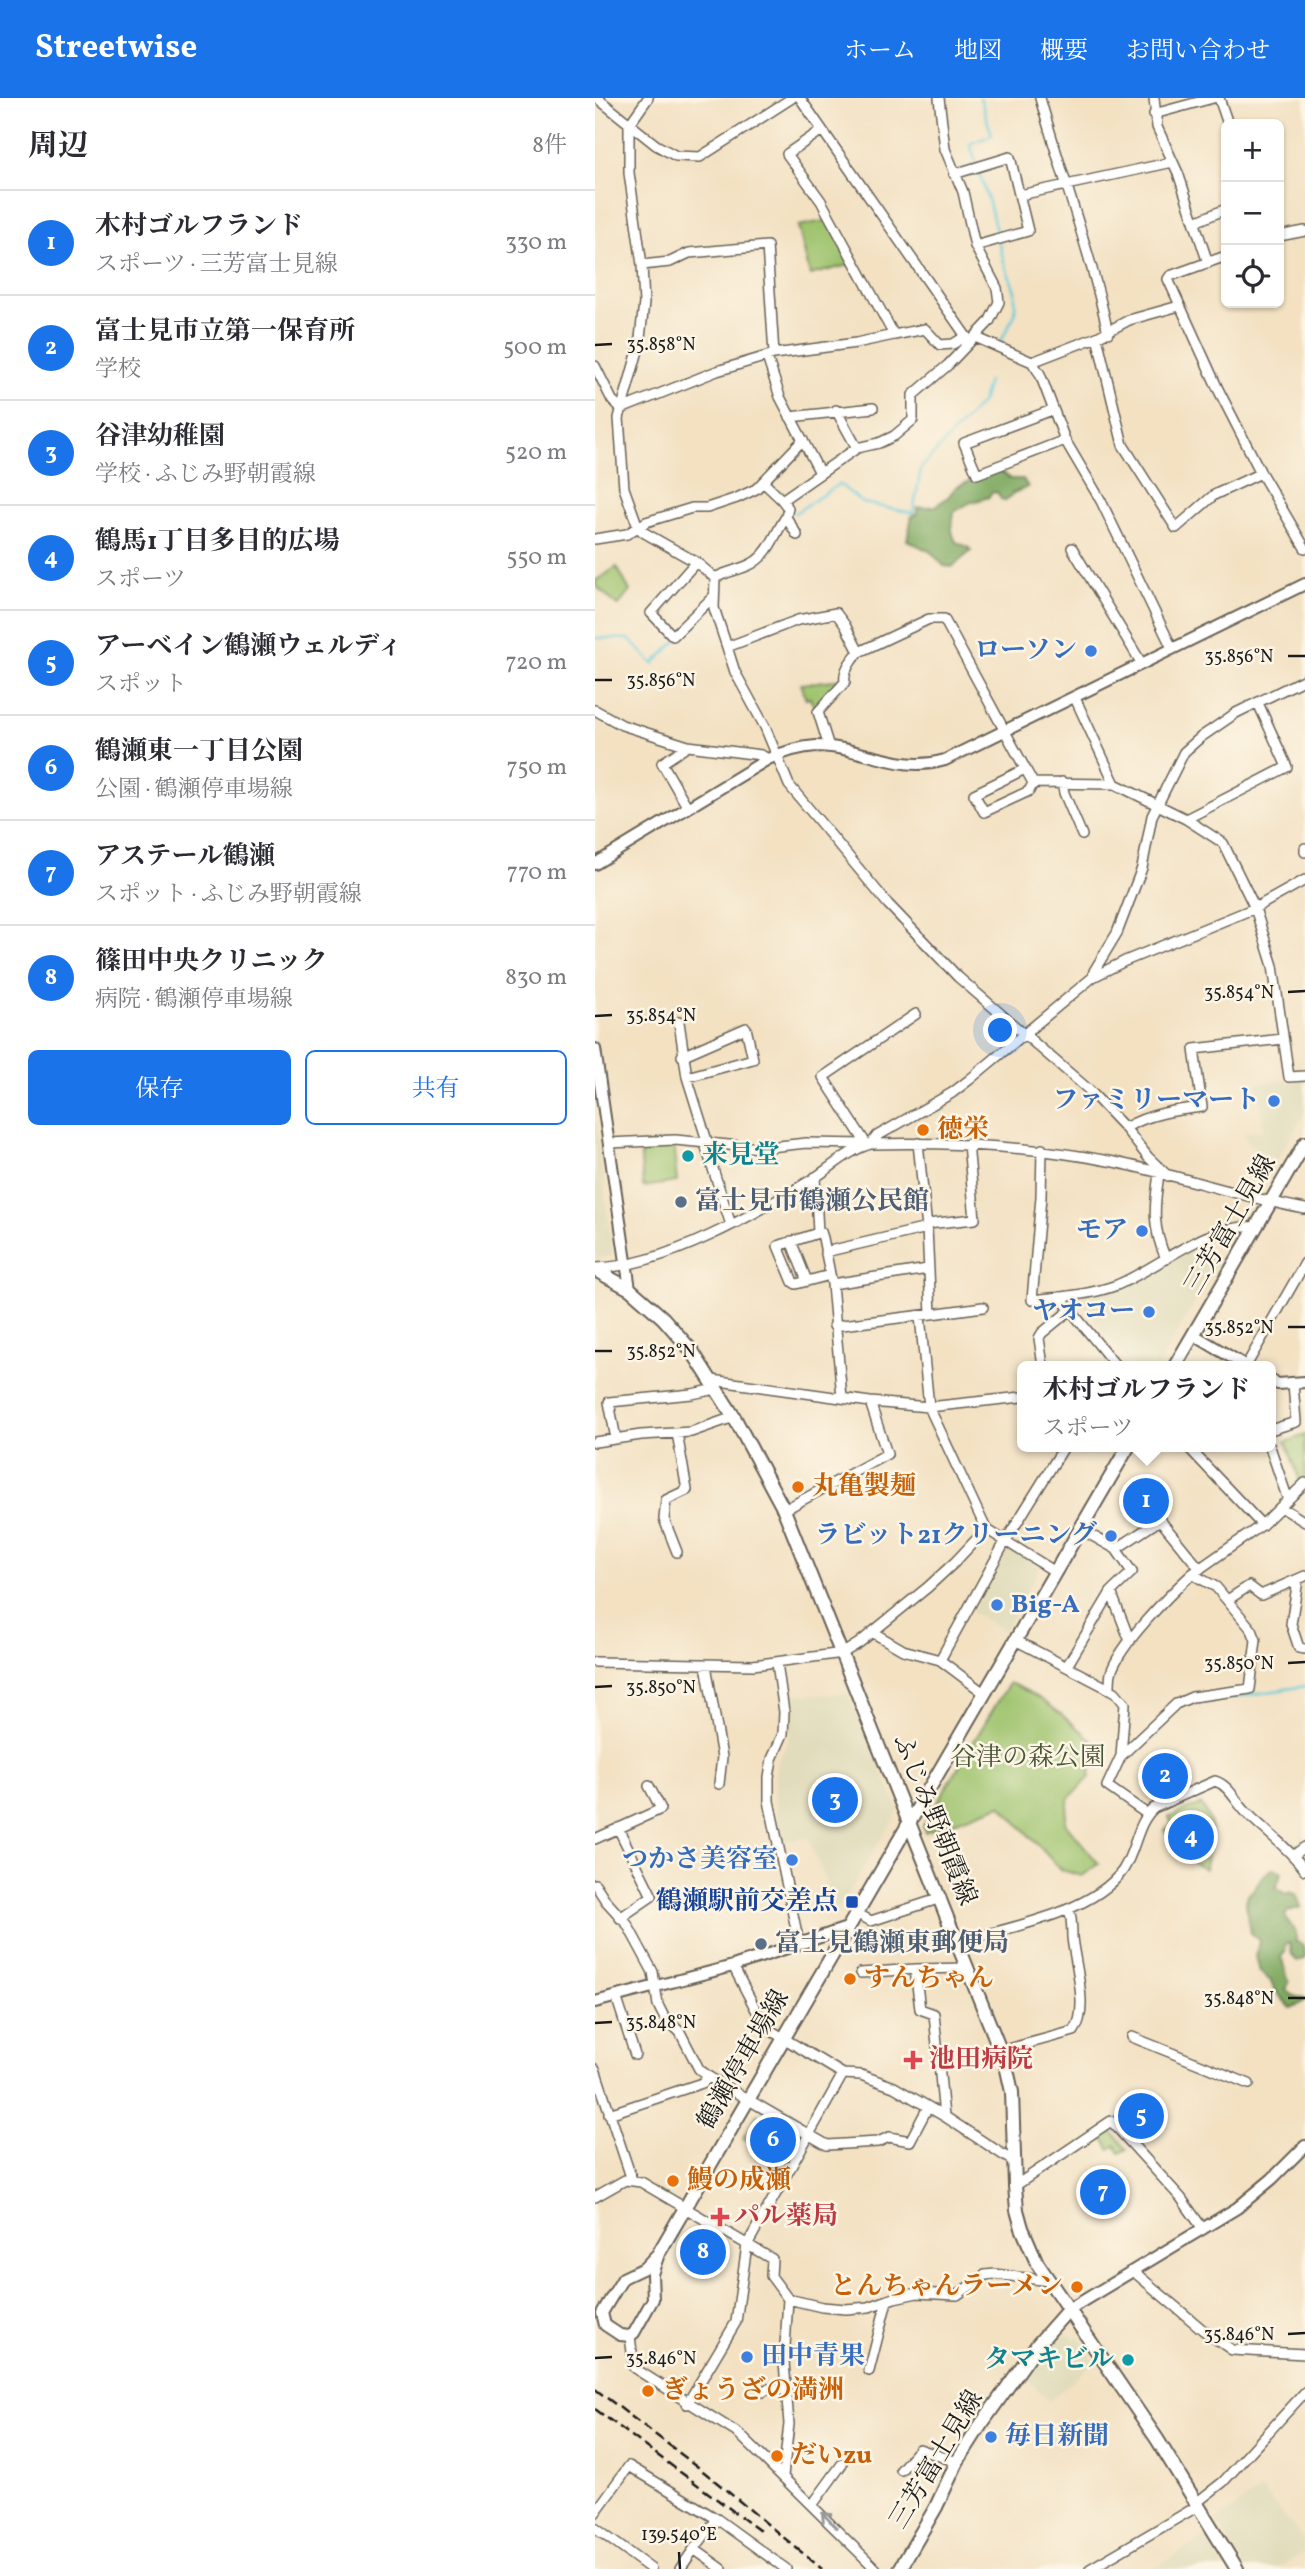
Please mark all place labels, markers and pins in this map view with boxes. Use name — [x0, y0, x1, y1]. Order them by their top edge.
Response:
place label: ローソン — [974, 633, 1077, 669]
marker: ローソン — [1083, 643, 1099, 659]
place label: ファミリーマート — [1053, 1083, 1260, 1119]
marker: ファミリーマート — [1266, 1093, 1282, 1109]
place label: 徳栄 — [937, 1112, 989, 1148]
marker: 徳栄 — [915, 1122, 931, 1138]
place label: 来見堂 — [702, 1138, 780, 1174]
marker: 来見堂 — [680, 1148, 696, 1164]
place label: 富士見市鶴瀬公民館 — [695, 1184, 929, 1220]
marker: 富士見市鶴瀬公民館 — [673, 1194, 689, 1210]
place label: モア — [1076, 1213, 1128, 1249]
marker: モア — [1134, 1223, 1150, 1239]
place label: ヤオコー — [1032, 1294, 1135, 1330]
marker: ヤオコー — [1141, 1304, 1157, 1320]
place label: 丸亀製麺 — [812, 1469, 916, 1505]
pin: 1 — [1123, 1475, 1169, 1527]
marker: 丸亀製麺 — [790, 1479, 806, 1495]
place label: ラビット21クリーニング — [815, 1518, 1097, 1554]
marker: ラビット21クリーニング — [1103, 1528, 1119, 1544]
place label: Big-A — [1011, 1587, 1080, 1623]
marker: Big-A — [989, 1597, 1005, 1613]
pin: 2 — [1142, 1750, 1188, 1802]
pin: 3 — [812, 1774, 858, 1826]
pin: 4 — [1168, 1811, 1214, 1863]
place label: つかさ美容室 — [622, 1842, 778, 1878]
marker: つかさ美容室 — [784, 1852, 800, 1868]
place label: 鶴瀬駅前交差点 — [656, 1884, 838, 1920]
marker: 鶴瀬駅前交差点 — [844, 1894, 860, 1910]
place label: 富士見鶴瀬東郵便局 — [775, 1926, 1009, 1962]
marker: 富士見鶴瀬東郵便局 — [753, 1936, 769, 1952]
place label: すんちゃん — [864, 1961, 994, 1997]
marker: すんちゃん — [842, 1971, 858, 1987]
place label: 池田病院 — [929, 2042, 1033, 2078]
marker: 池田病院 — [903, 2050, 923, 2070]
pin: 5 — [1118, 2090, 1164, 2142]
pin: 6 — [750, 2114, 796, 2166]
place label: 鰻の成瀬 — [687, 2163, 791, 2199]
pin: 7 — [1080, 2166, 1126, 2218]
marker: 鰻の成瀬 — [665, 2173, 681, 2189]
place label: パル薬局 — [734, 2199, 838, 2235]
marker: パル薬局 — [712, 2209, 728, 2225]
pin: 8 — [680, 2226, 726, 2278]
place label: とんちゃんラーメン — [830, 2269, 1063, 2305]
marker: とんちゃんラーメン — [1069, 2279, 1085, 2295]
place label: 田中青果 — [761, 2339, 865, 2375]
place label: タマキビル — [984, 2342, 1114, 2378]
marker: 田中青果 — [739, 2349, 755, 2365]
marker: タマキビル — [1120, 2352, 1136, 2368]
place label: ぎょうざの満洲 — [662, 2373, 844, 2409]
marker: ぎょうざの満洲 — [640, 2383, 656, 2399]
place label: 毎日新聞 — [1005, 2419, 1109, 2455]
marker: 毎日新聞 — [983, 2429, 999, 2445]
place label: だいzu — [791, 2438, 872, 2474]
marker: だいzu — [769, 2448, 785, 2464]

